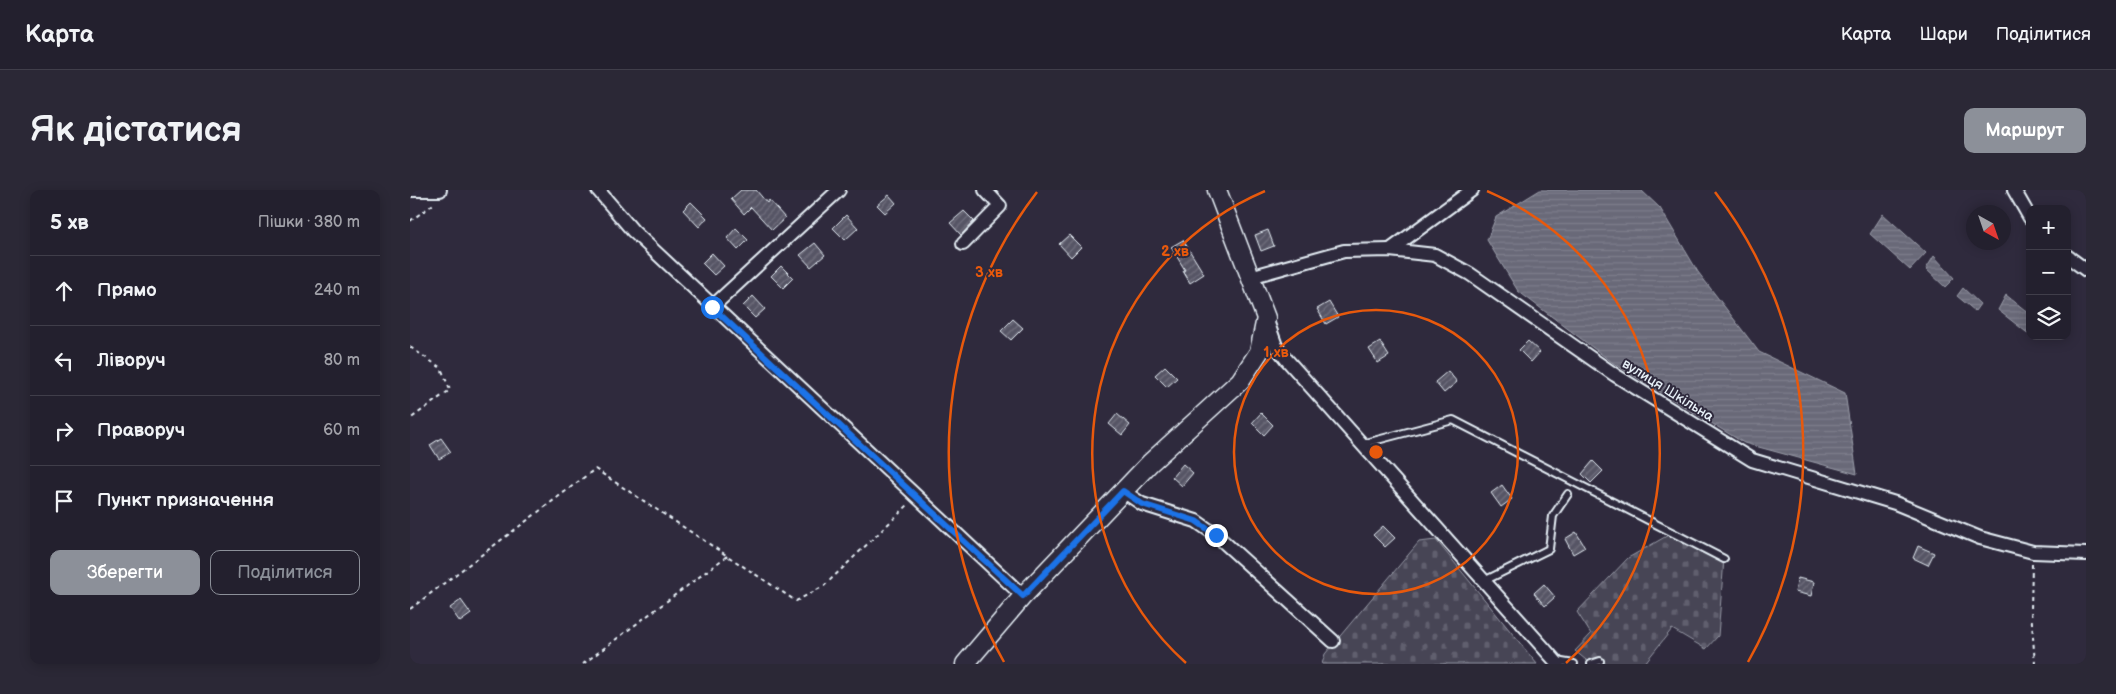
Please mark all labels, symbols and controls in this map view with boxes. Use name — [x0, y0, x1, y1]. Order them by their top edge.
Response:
text: Карта — [25, 20, 94, 49]
text: Карта — [1841, 24, 1891, 45]
text: Шари — [1919, 24, 1968, 45]
text: Поділитися — [1996, 24, 2091, 45]
button: Маршрут — [1964, 108, 2086, 153]
text: Як дістатися — [30, 109, 242, 152]
north arrow — [1966, 205, 2011, 250]
map controls — [2026, 205, 2071, 340]
button: + — [2026, 205, 2071, 250]
text: 5 хв — [50, 210, 89, 235]
text: Пішки · 380 m — [258, 213, 360, 232]
text: 2 хв — [1161, 242, 1189, 261]
button: − — [2026, 250, 2071, 295]
text: 3 хв — [975, 263, 1003, 282]
icon: ahead — [50, 277, 78, 305]
text: Прямо — [97, 279, 157, 302]
text: 240 m — [314, 281, 360, 300]
button: layers — [2026, 295, 2071, 340]
route start — [701, 296, 724, 319]
text: 1 хв — [1263, 343, 1289, 362]
icon: left — [50, 347, 78, 375]
text: Ліворуч — [97, 349, 166, 372]
text: 80 m — [324, 351, 360, 370]
street label: вулиця Шкільна — [1619, 355, 1718, 425]
icon: right — [50, 417, 78, 445]
text: Праворуч — [97, 419, 185, 442]
text: 60 m — [323, 421, 360, 440]
centre of rings — [1367, 443, 1385, 461]
icon: arrive — [50, 487, 78, 515]
text: Пункт призначення — [97, 489, 274, 512]
route end — [1205, 524, 1228, 547]
button: Зберегти — [50, 550, 200, 595]
button: Поділитися — [210, 550, 360, 595]

